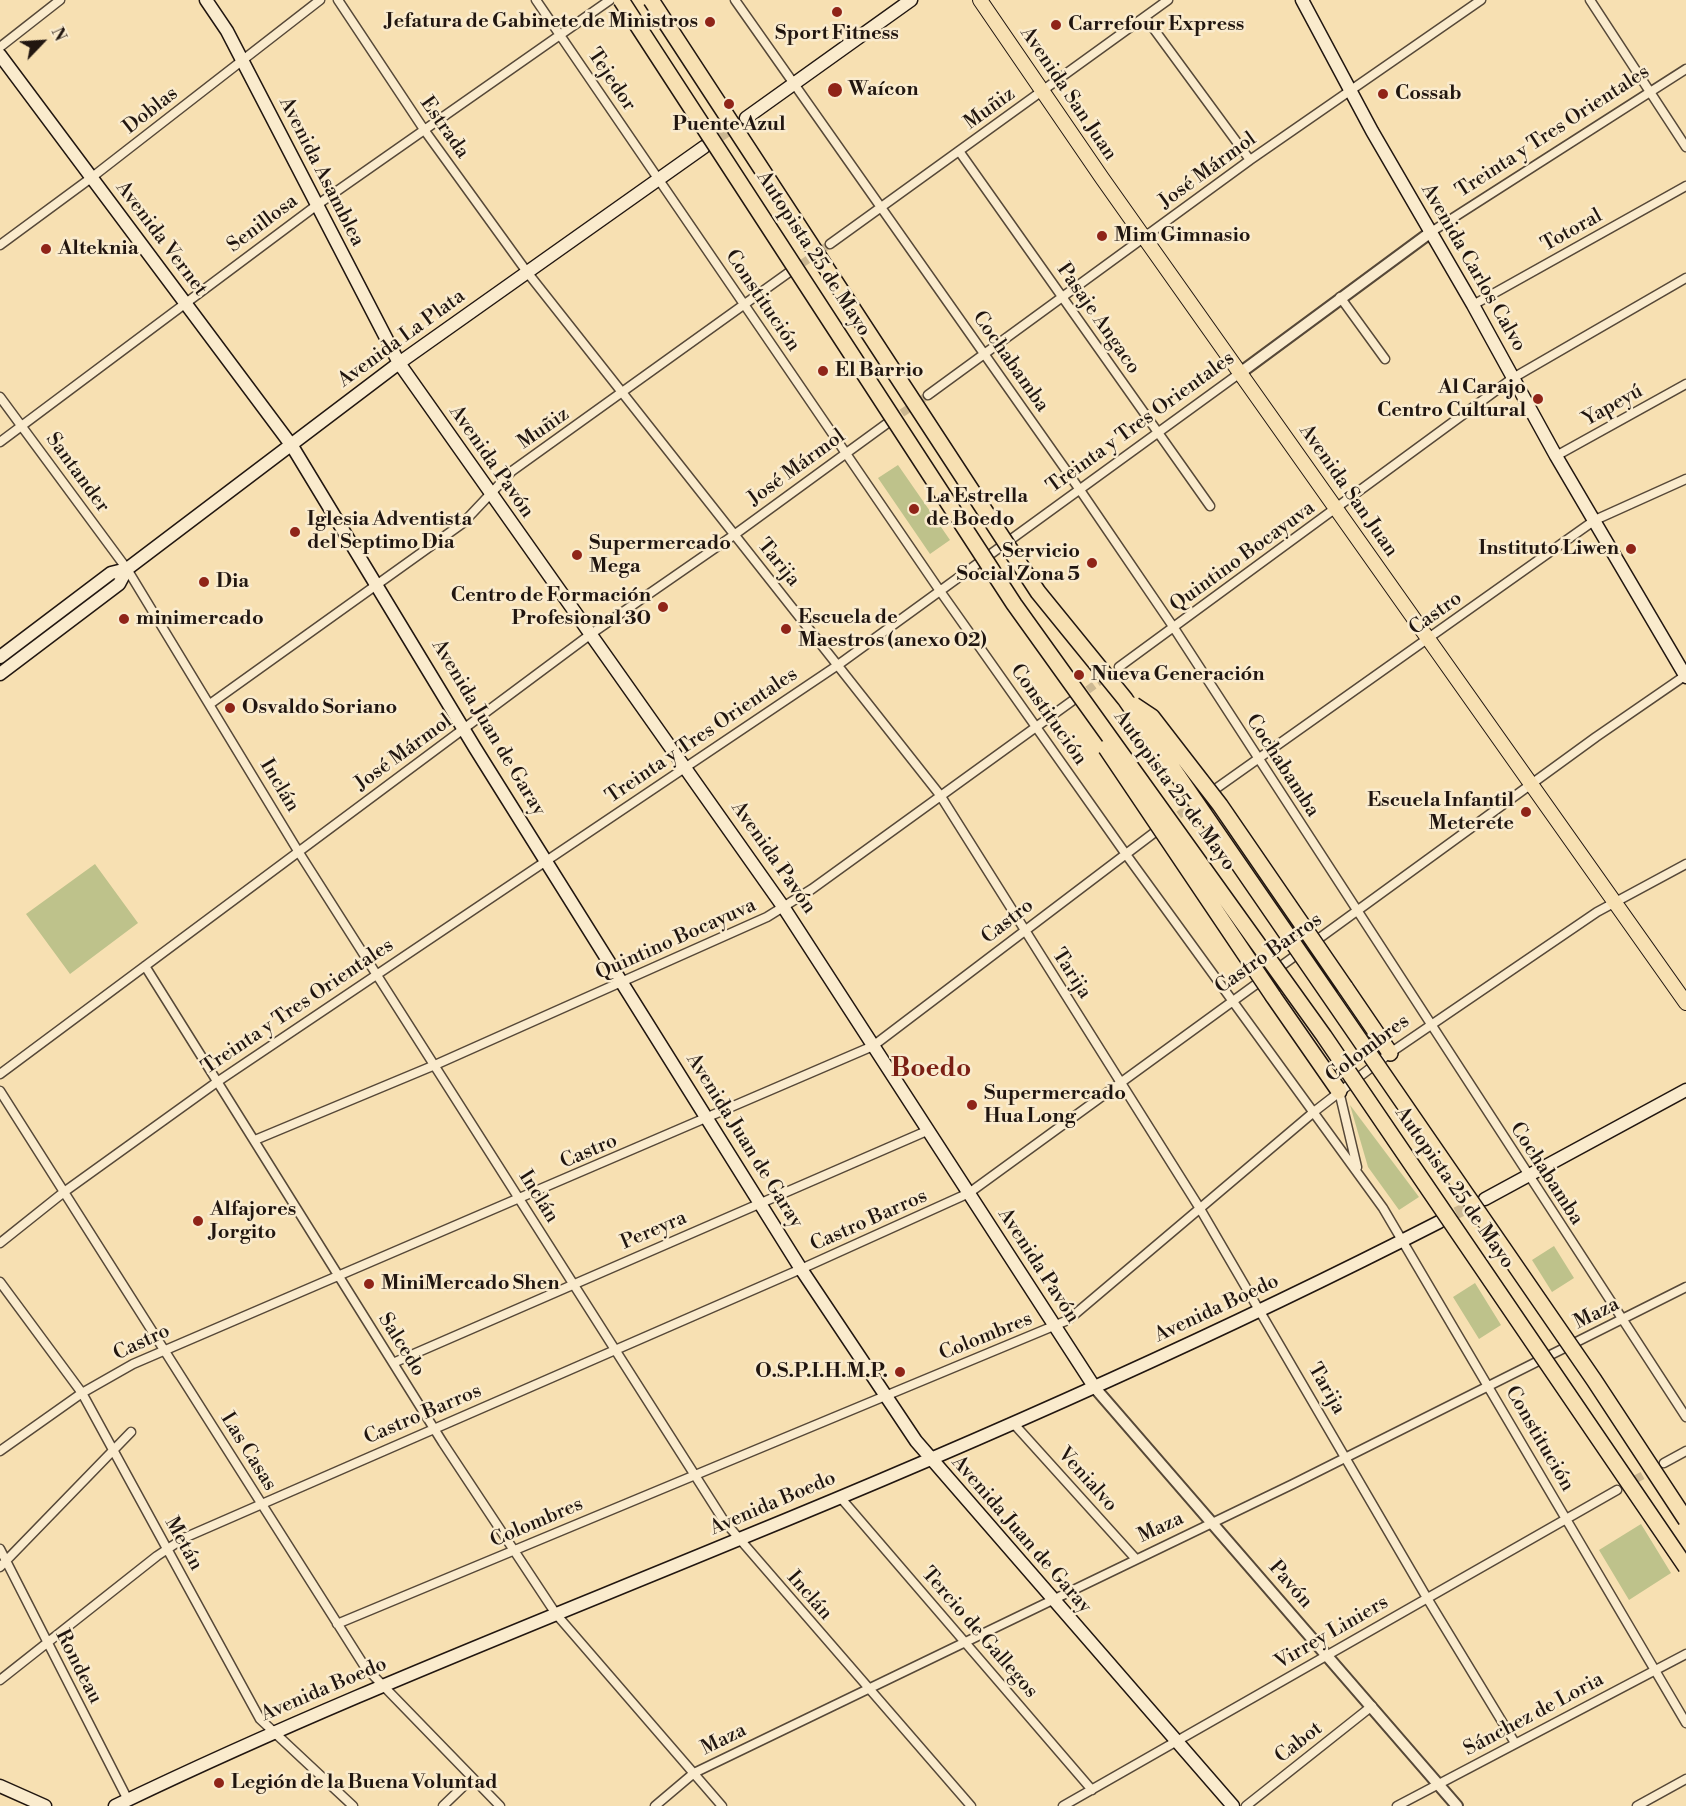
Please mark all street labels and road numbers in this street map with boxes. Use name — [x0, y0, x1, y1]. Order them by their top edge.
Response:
street label: Avenida San Juan — [1014, 23, 1122, 165]
street label: Tejedor — [581, 44, 641, 116]
street label: Treinta y Tres Orientales — [1452, 60, 1654, 204]
street label: Doblas — [119, 82, 183, 140]
street label: Muñiz — [960, 82, 1020, 136]
street label: Estrada — [414, 92, 474, 164]
street label: Avenida Asamblea — [273, 93, 369, 251]
street label: José Mármol — [1155, 128, 1261, 214]
street label: Autopista 25 de Mayo — [751, 167, 875, 341]
street label: Avenida Vernet — [110, 177, 212, 301]
street label: Avenida Carlos Calvo — [1415, 180, 1531, 356]
street label: Senillosa — [223, 190, 303, 258]
street label: Totoral — [1537, 205, 1607, 257]
street label: Constitución — [719, 246, 805, 356]
street label: Pasaje Angaco — [1051, 259, 1145, 379]
street label: Avenida La Plata — [334, 285, 470, 393]
street label: Cochabamba — [966, 307, 1054, 417]
street label: Treinta y Tres Orientales — [1042, 347, 1240, 499]
street label: Yapeyú — [1579, 380, 1647, 432]
street label: Avenida Pavón — [443, 401, 539, 523]
street label: Muñiz — [514, 403, 574, 455]
street label: Avenida San Juan — [1293, 420, 1403, 562]
street label: José Mármol — [744, 425, 850, 511]
street label: Santander — [40, 428, 114, 518]
street label: Quintino Bocayuva — [1166, 496, 1320, 618]
street label: Tarija — [751, 534, 805, 592]
street label: Castro — [1405, 587, 1467, 641]
street label: Avenida Juan de Garay — [426, 635, 550, 821]
street label: Constitución — [1004, 660, 1092, 770]
street label: Treinta y Tres Orientales — [602, 663, 802, 809]
street label: Autopista 25 de Mayo — [1108, 706, 1240, 876]
street label: José Mármol — [351, 710, 457, 796]
street label: Cochabamba — [1240, 710, 1324, 822]
street label: Inclán — [254, 755, 304, 817]
street label: Avenida Pavón — [725, 797, 821, 919]
street label: Quintino Bocayuva — [592, 894, 760, 986]
street label: Castro — [977, 894, 1039, 950]
street label: Castro Barros — [1211, 908, 1327, 1000]
street label: Treinta y Tres Orientales — [198, 934, 398, 1080]
street label: Tarija — [1046, 944, 1096, 1004]
street label: Colombres — [1321, 1010, 1415, 1088]
street label: Avenida Juan de Garay — [680, 1049, 808, 1233]
street label: Autopista 25 de Mayo — [1389, 1102, 1519, 1274]
street label: Cochabamba — [1504, 1118, 1588, 1230]
street label: Castro — [557, 1129, 621, 1175]
street label: Inclán — [513, 1166, 563, 1228]
street label: Castro Barros — [807, 1185, 931, 1257]
street label: Avenida Pavón — [992, 1204, 1084, 1328]
street label: Pereyra — [617, 1206, 691, 1256]
street label: Avenida Boedo — [1151, 1270, 1283, 1348]
street label: Maza — [1570, 1293, 1624, 1335]
street label: Colombres — [936, 1307, 1036, 1367]
street label: Salcedo — [372, 1309, 430, 1381]
street label: Castro — [110, 1320, 174, 1366]
street label: Tarija — [1302, 1359, 1350, 1419]
street label: Castro Barros — [361, 1379, 485, 1451]
street label: Constitución — [1499, 1382, 1579, 1496]
street label: Las Casas — [215, 1408, 281, 1496]
street label: Venialvo — [1052, 1443, 1122, 1517]
street label: Avenida Juan de Garay — [946, 1451, 1096, 1619]
street label: Avenida Boedo — [706, 1467, 840, 1541]
street label: Colombres — [487, 1493, 587, 1553]
street label: Maza — [1134, 1507, 1188, 1549]
street label: Metán — [159, 1513, 207, 1575]
street label: Pavón — [1263, 1556, 1317, 1614]
street label: Tercio de Gallegos — [916, 1563, 1042, 1703]
street label: Inclán — [781, 1566, 837, 1626]
street label: Virrey Liniers — [1271, 1591, 1393, 1675]
street label: Rondeau — [49, 1626, 107, 1708]
street label: Avenida Boedo — [257, 1653, 391, 1727]
street label: Sánchez de Loria — [1460, 1668, 1608, 1762]
street label: Cabot — [1271, 1717, 1327, 1769]
street label: Maza — [697, 1719, 751, 1761]

